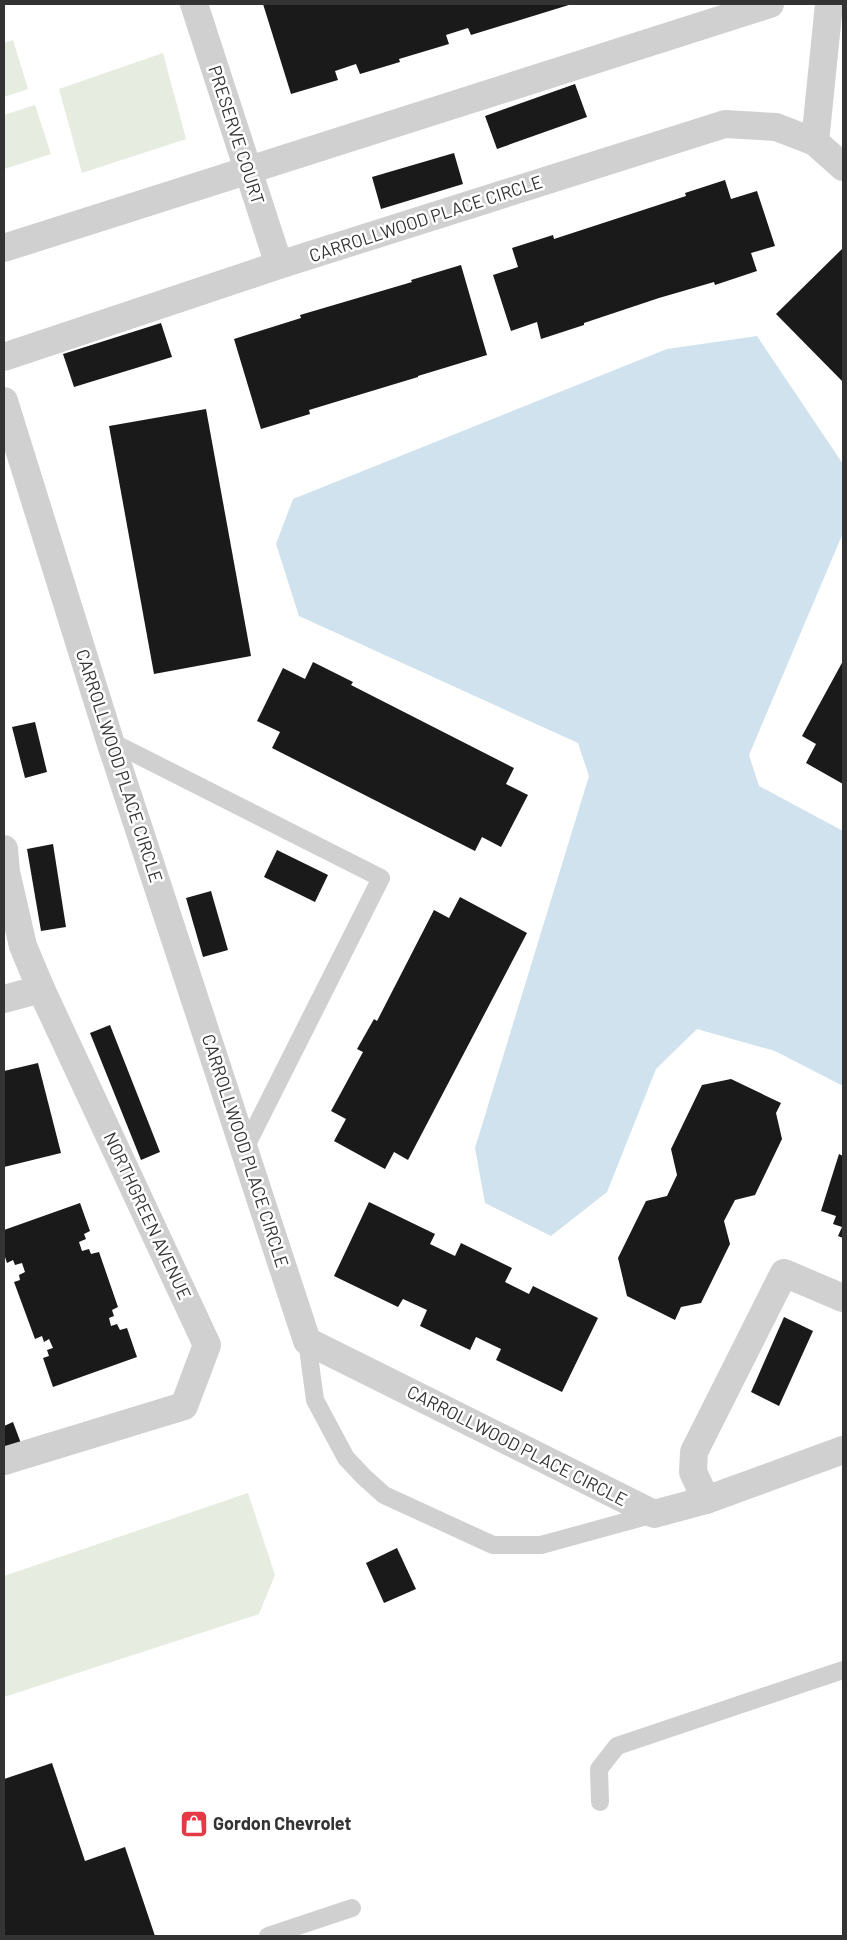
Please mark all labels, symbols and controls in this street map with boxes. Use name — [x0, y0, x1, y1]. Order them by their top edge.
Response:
street label: PRESERVE COURT — [204, 62, 270, 207]
street label: CARROLLWOOD PLACE CIRCLE — [306, 170, 545, 266]
street label: CARROLLWOOD PLACE CIRCLE — [72, 646, 168, 885]
street label: CARROLLWOOD PLACE CIRCLE — [198, 1031, 294, 1270]
street label: NORTHGREEN AVENUE — [99, 1128, 196, 1303]
street label: CARROLLWOOD PLACE CIRCLE — [404, 1380, 631, 1510]
shop icon: Gordon Chevrolet — [179, 1809, 209, 1839]
place label: Gordon Chevrolet — [213, 1812, 351, 1834]

